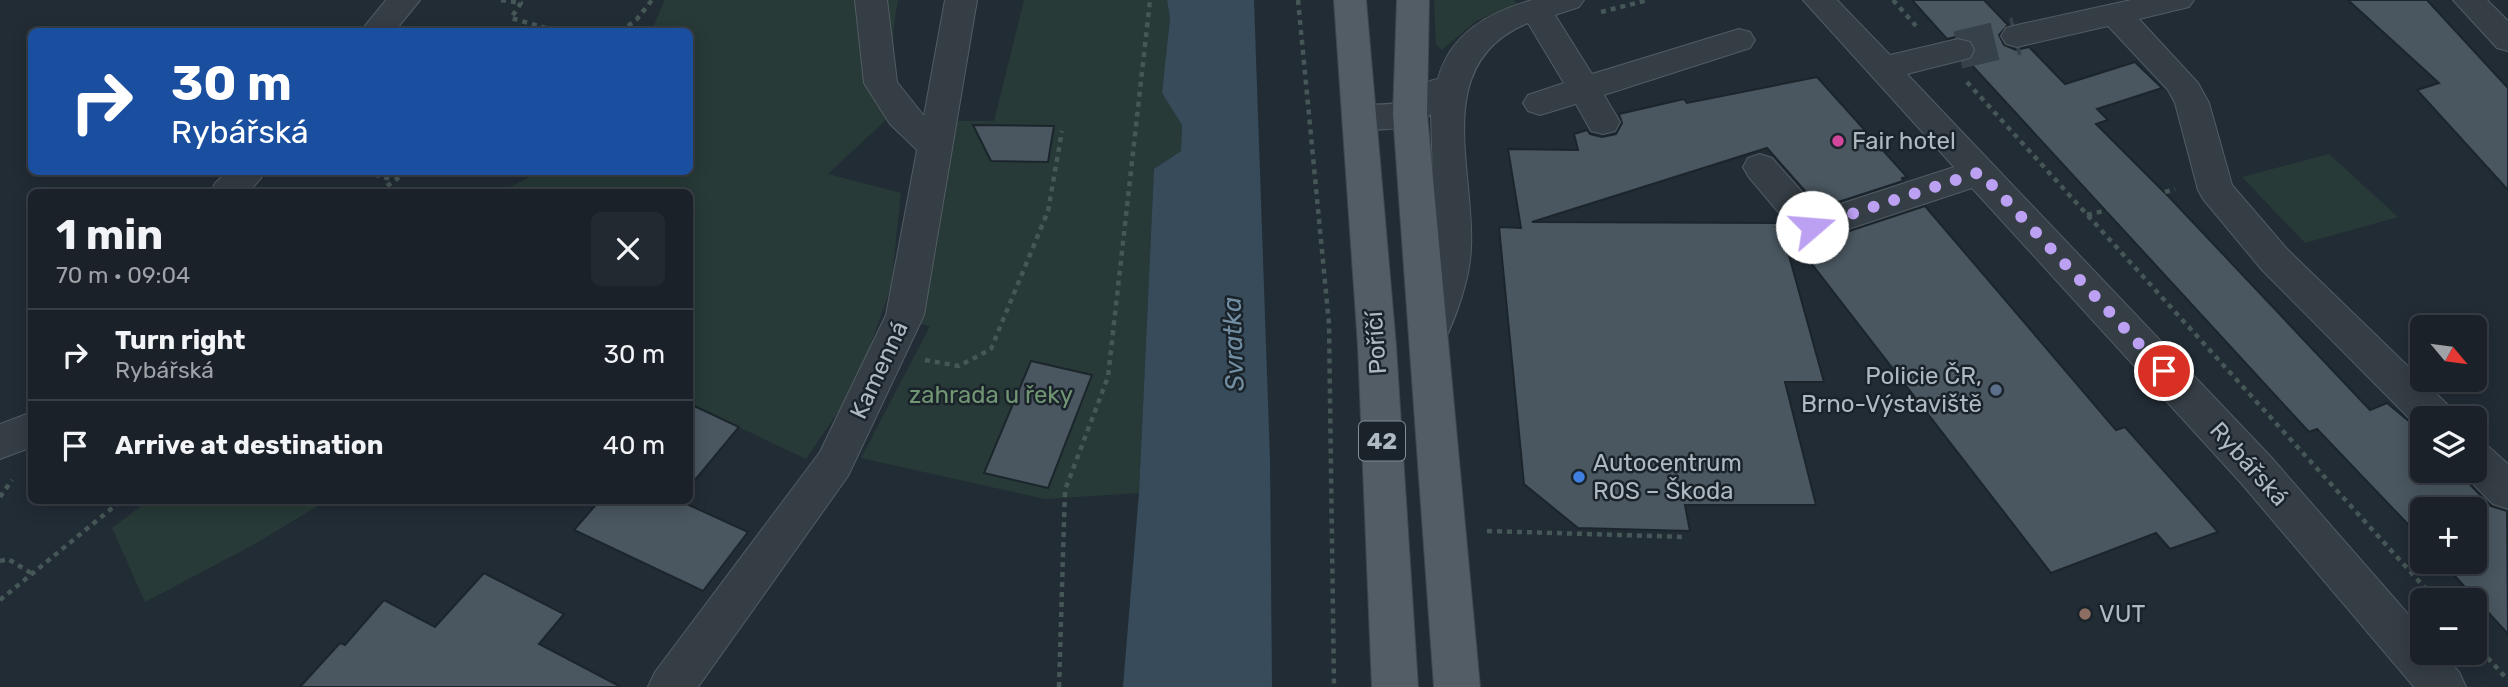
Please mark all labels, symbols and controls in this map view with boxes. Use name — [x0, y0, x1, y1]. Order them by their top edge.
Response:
text: 30 m — [171, 54, 292, 112]
icon: right — [56, 56, 147, 147]
text: Rybářská — [171, 113, 309, 151]
place label: Fair hotel — [1852, 127, 1956, 155]
marker: Fair hotel — [1830, 133, 1846, 149]
position arrow — [1775, 190, 1849, 264]
text: 1 min — [56, 210, 163, 260]
button: close — [591, 212, 665, 286]
text: 70 m · 09:04 — [56, 261, 190, 289]
water label: Svratka — [1216, 296, 1251, 392]
street label: Poříčí — [1360, 309, 1392, 375]
north arrow — [2410, 315, 2487, 392]
map controls — [2410, 315, 2487, 665]
street label: Kamenná — [844, 317, 914, 423]
text: Turn right — [115, 325, 245, 356]
icon: right — [56, 336, 94, 374]
text: 30 m — [603, 339, 665, 370]
pin — [2134, 341, 2194, 401]
icon: arrive — [2145, 352, 2183, 390]
text: Rybářská — [115, 356, 214, 384]
place label: Policie ČR, Brno-Výstaviště — [1801, 362, 1982, 418]
park label: zahrada u řeky — [909, 381, 1073, 409]
marker: Policie ČR, Brno-Výstaviště — [1988, 382, 2004, 398]
button: layers — [2410, 406, 2487, 483]
street label: Rybářská — [2204, 416, 2294, 512]
road number: 42 — [1359, 422, 1405, 461]
icon: arrive — [56, 427, 94, 465]
text: Arrive at destination — [115, 430, 383, 461]
text: 40 m — [603, 430, 665, 461]
place label: Autocentrum ROS – Škoda — [1593, 449, 1742, 505]
marker: Autocentrum ROS – Škoda — [1571, 469, 1587, 485]
button: + — [2410, 497, 2487, 574]
button: − — [2410, 588, 2487, 665]
place label: VUT — [2099, 600, 2146, 628]
marker: VUT — [2077, 606, 2093, 622]

